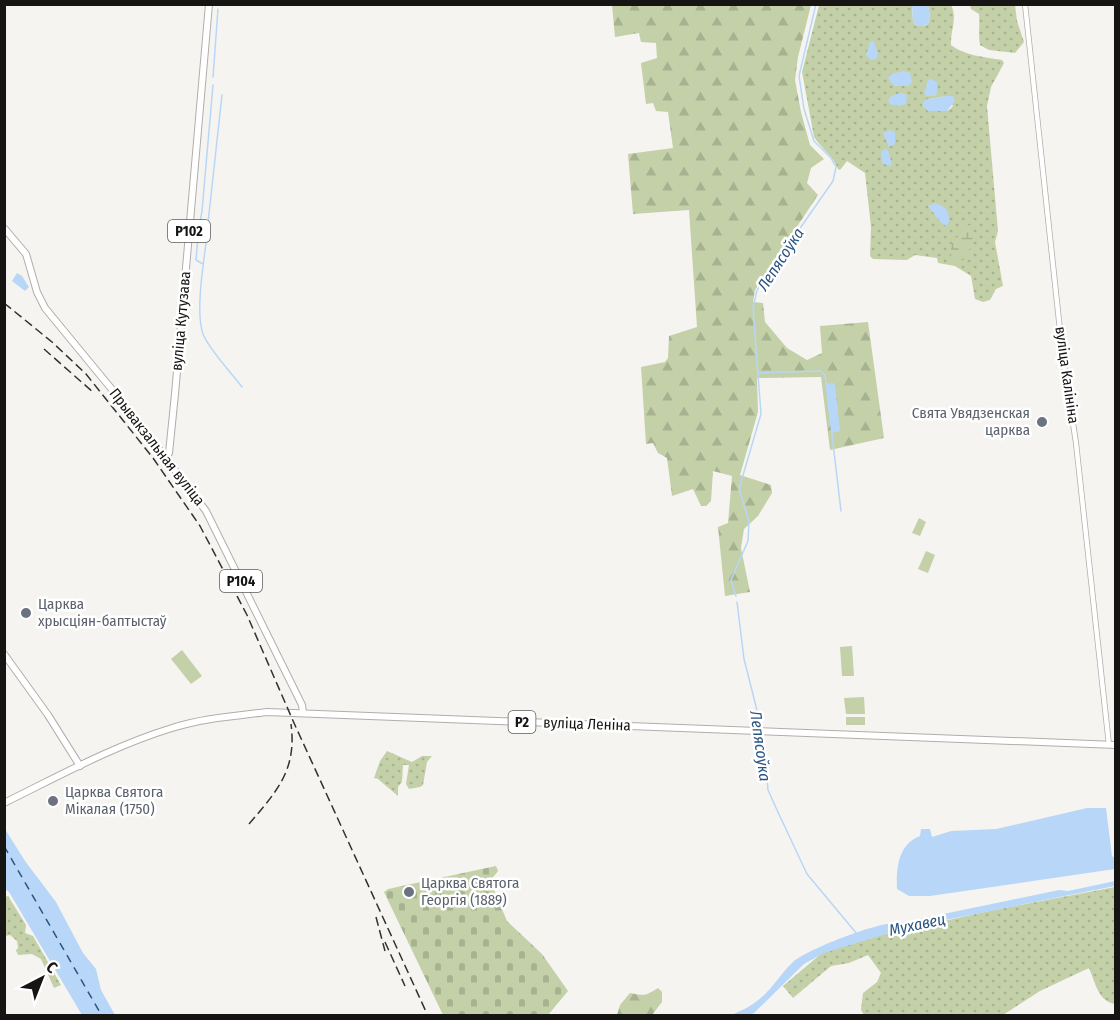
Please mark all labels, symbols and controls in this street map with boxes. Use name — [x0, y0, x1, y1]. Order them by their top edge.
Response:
road number: Р102 — [168, 220, 210, 242]
water label: Лепясоўка — [753, 224, 808, 295]
street label: вуліца Кутузава — [168, 270, 194, 372]
street label: вуліца Калініна — [1051, 325, 1083, 425]
street label: Прывакзальная вуліца — [106, 385, 208, 509]
place label: Свята Увядзенская царква — [912, 404, 1030, 439]
marker: Свята Увядзенская царква — [1035, 415, 1049, 429]
road number: Р104 — [220, 570, 262, 592]
place label: Царква хрысціян-баптыстаў — [38, 595, 167, 630]
marker: Царква хрысціян-баптыстаў — [19, 606, 33, 620]
water label: Лепясоўка — [746, 709, 775, 783]
road number: Р2 — [508, 711, 536, 733]
street label: вуліца Леніна — [543, 713, 631, 735]
place label: Царква Святога Мікалая (1750) — [65, 783, 163, 818]
marker: Царква Святога Мікалая (1750) — [46, 794, 60, 808]
place label: Царква Святога Георгія (1889) — [421, 874, 519, 909]
marker: Царква Святога Георгія (1889) — [402, 885, 416, 899]
water label: Мухавец — [887, 909, 947, 940]
north arrow — [12, 948, 72, 1008]
text: С — [42, 957, 62, 977]

